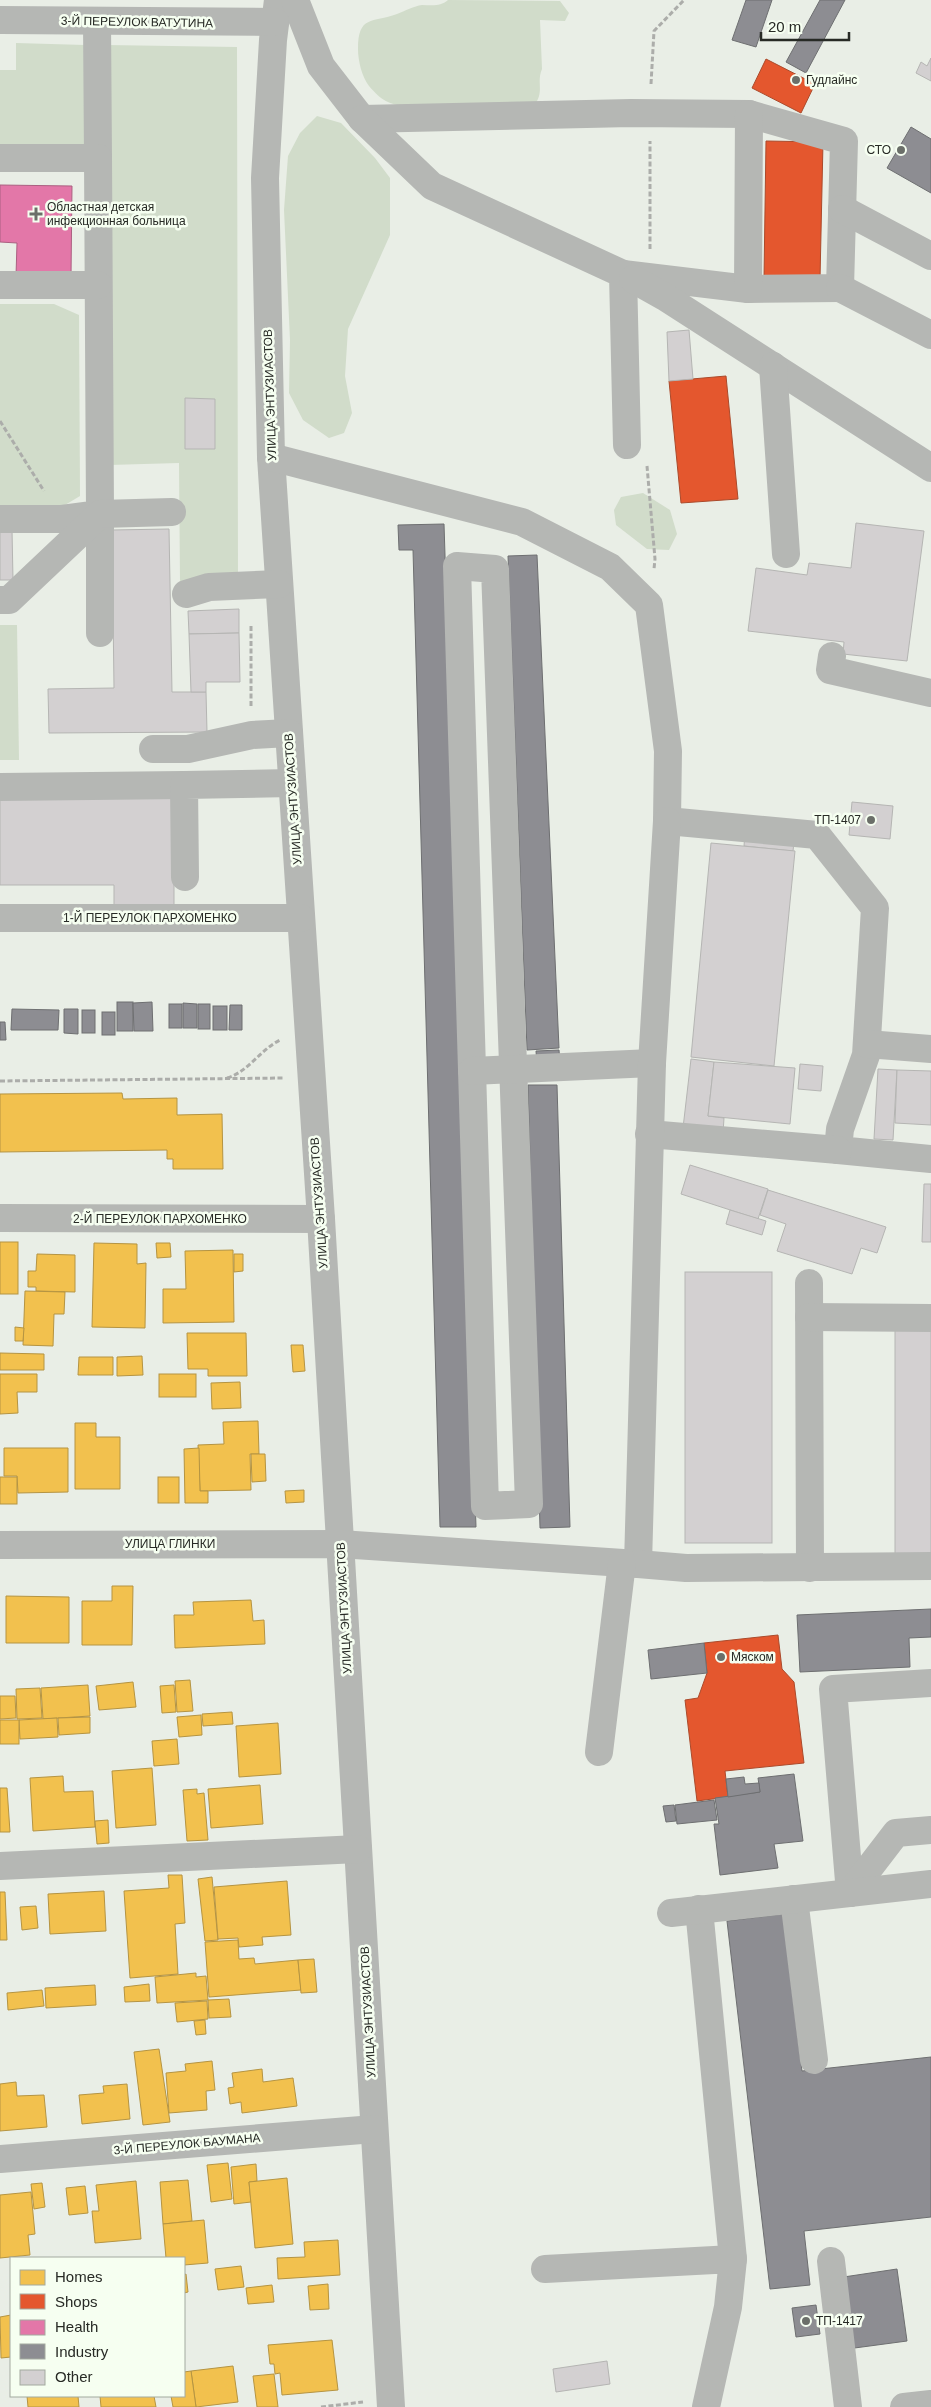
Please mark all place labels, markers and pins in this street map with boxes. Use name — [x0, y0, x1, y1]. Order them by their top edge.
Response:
place label: Гудлайнс — [806, 73, 857, 87]
marker: Гудлайнс — [790, 74, 802, 86]
place label: СТО — [867, 143, 891, 157]
marker: СТО — [895, 144, 907, 156]
place label: Областная детская инфекционная больница — [47, 200, 186, 228]
marker: Областная детская инфекционная больница — [29, 207, 43, 221]
place label: ТП-1407 — [814, 813, 861, 827]
marker: ТП-1407 — [865, 814, 877, 826]
place label: Мяском — [731, 1650, 774, 1664]
marker: Мяском — [715, 1651, 727, 1663]
place label: ТП-1417 — [816, 2314, 863, 2328]
marker: ТП-1417 — [800, 2315, 812, 2327]

